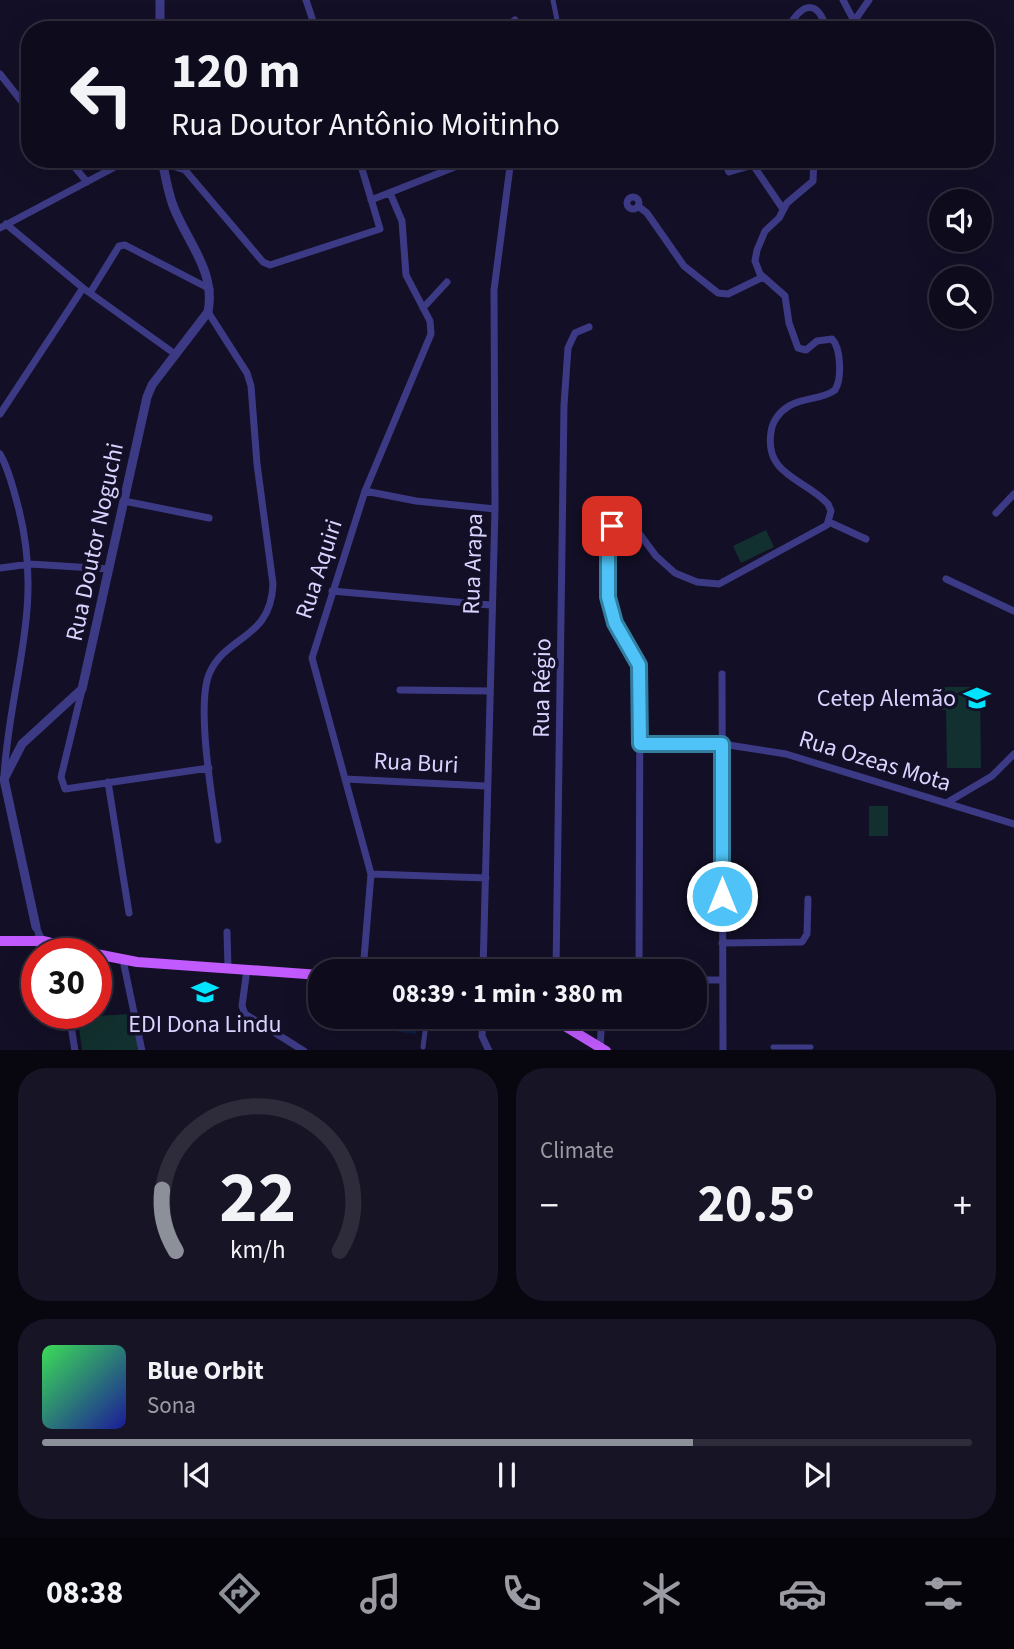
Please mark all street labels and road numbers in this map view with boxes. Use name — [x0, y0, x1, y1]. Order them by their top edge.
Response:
street label: Rua Doutor Noguchi — [57, 440, 133, 644]
street label: Rua Arapa — [454, 513, 492, 615]
street label: Rua Aquiri — [286, 515, 352, 623]
street label: Rua Régio — [524, 638, 560, 738]
street label: Rua Ozeas Mota — [795, 721, 955, 801]
street label: Rua Buri — [373, 743, 459, 783]

